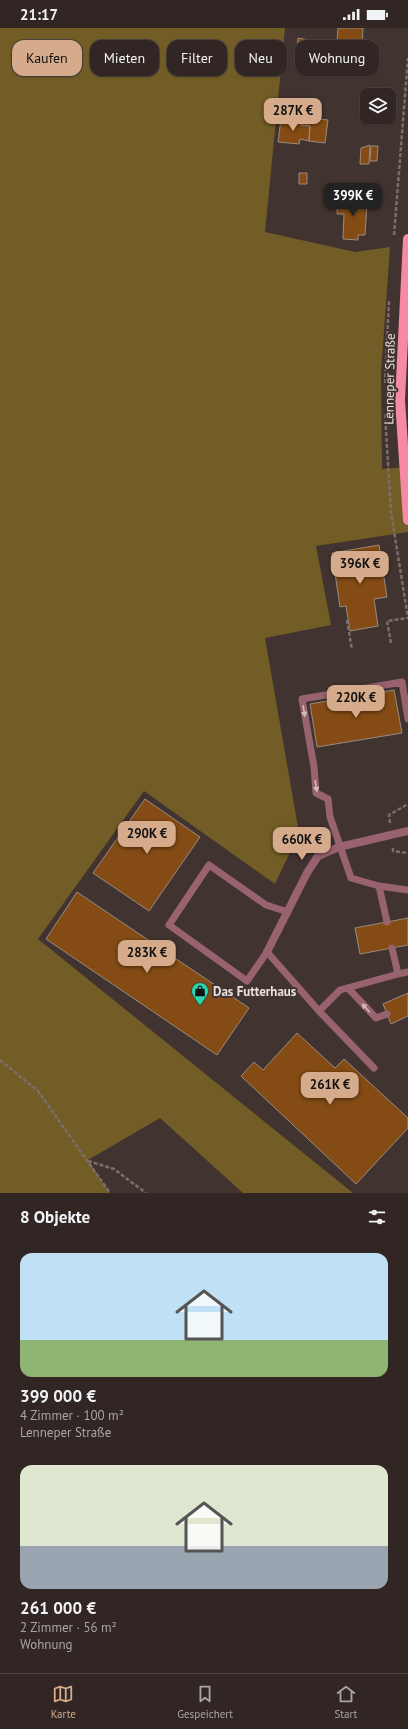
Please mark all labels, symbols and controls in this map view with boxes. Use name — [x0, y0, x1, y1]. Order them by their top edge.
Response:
text: 21:17 — [20, 5, 58, 24]
chip: Kaufen — [12, 40, 82, 76]
chip: Mieten — [90, 40, 159, 76]
chip: Filter — [167, 40, 227, 76]
chip: Neu — [235, 40, 287, 76]
chip: Wohnung — [295, 40, 379, 76]
map controls — [360, 88, 396, 124]
button: layers — [360, 88, 396, 124]
pin: 287K € — [260, 98, 326, 132]
text: 287K € — [273, 102, 313, 119]
pin: 399K € — [320, 183, 386, 217]
text: 399K € — [333, 187, 373, 204]
street label: Lenneper Straße — [380, 333, 399, 425]
pin: 396K € — [327, 551, 393, 585]
text: 396K € — [340, 555, 380, 572]
pin: 220K € — [323, 685, 389, 719]
text: 220K € — [336, 689, 376, 706]
one-way arrow — [301, 705, 307, 717]
one-way arrow — [313, 780, 319, 793]
pin: 290K € — [114, 821, 180, 855]
text: 290K € — [127, 825, 167, 842]
pin: 660K € — [269, 827, 335, 861]
text: 660K € — [282, 831, 322, 848]
pin: 283K € — [114, 940, 180, 974]
text: 283K € — [127, 944, 167, 961]
shop icon: Das Futterhaus — [190, 981, 210, 1006]
place label: Das Futterhaus — [213, 983, 297, 1000]
one-way arrow — [361, 1003, 371, 1013]
pin: 261K € — [297, 1072, 363, 1106]
text: 261K € — [310, 1076, 350, 1093]
text: 8 Objekte — [20, 1206, 90, 1228]
icon: filters — [366, 1206, 388, 1228]
icon: home — [168, 1279, 240, 1351]
text: 399 000 € — [20, 1385, 96, 1407]
text: 4 Zimmer · 100 m² — [20, 1407, 124, 1424]
text: Lenneper Straße — [20, 1424, 111, 1441]
icon: home — [168, 1491, 240, 1563]
text: 261 000 € — [20, 1597, 96, 1619]
text: 2 Zimmer · 56 m² — [20, 1619, 117, 1636]
text: Wohnung — [20, 1636, 73, 1653]
tab: Karte — [51, 1683, 76, 1721]
tab: Gespeichert — [177, 1683, 233, 1721]
tab: Start — [334, 1683, 357, 1721]

